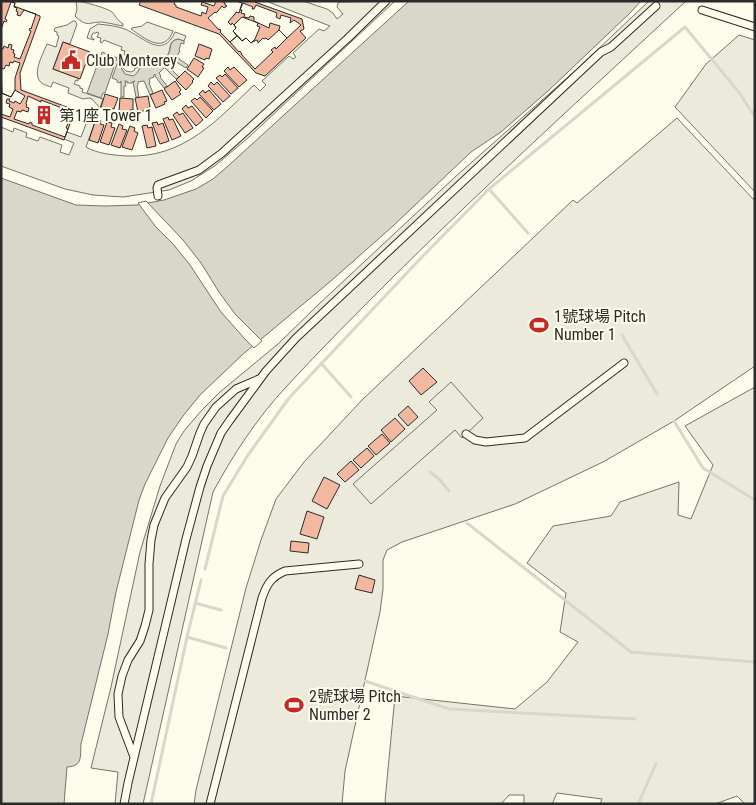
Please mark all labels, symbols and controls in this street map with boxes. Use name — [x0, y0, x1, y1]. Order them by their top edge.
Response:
public building icon: Club Monterey — [60, 49, 82, 71]
place label: Club Monterey — [86, 51, 177, 70]
building icon: 第1座 Tower 1 — [33, 104, 55, 126]
place label: 第1座 Tower 1 — [59, 106, 153, 125]
place label: 1號球場 Pitch Number 1 — [554, 307, 646, 344]
sports icon: 1號球場 Pitch Number 1 — [528, 314, 550, 336]
place label: 2號球場 Pitch Number 2 — [309, 687, 401, 724]
sports icon: 2號球場 Pitch Number 2 — [283, 694, 305, 716]

